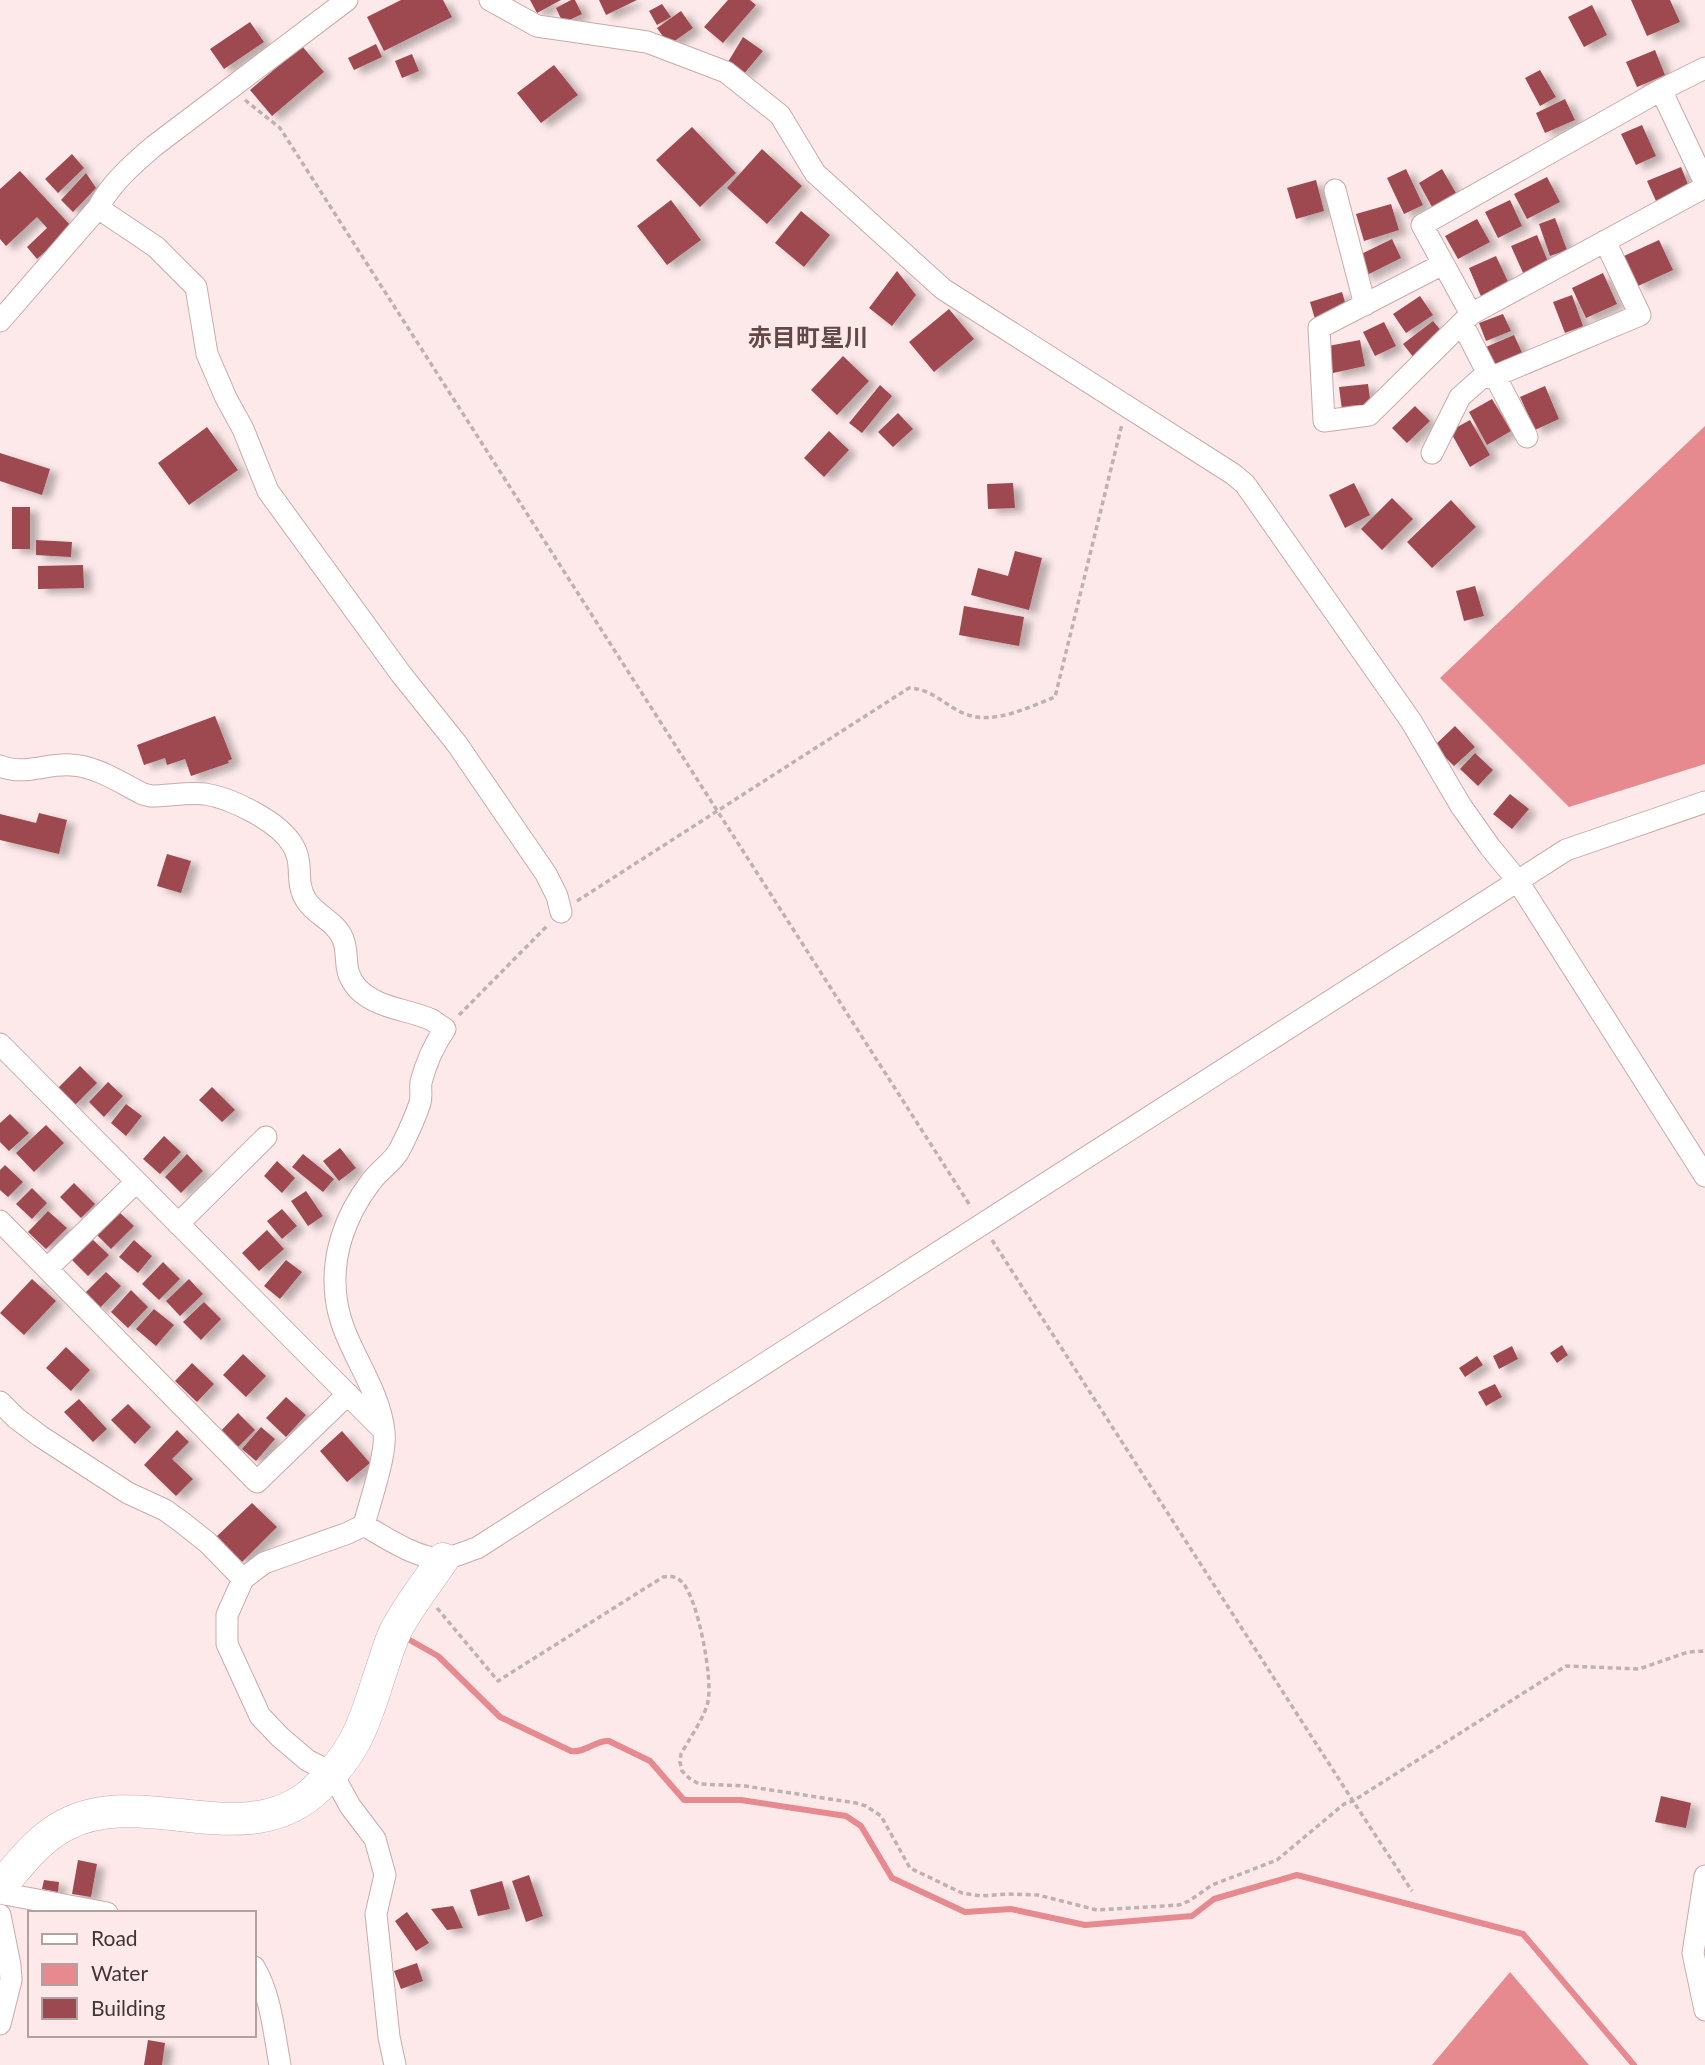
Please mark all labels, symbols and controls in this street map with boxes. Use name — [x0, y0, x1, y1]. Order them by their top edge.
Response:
district label: 赤目町星川 — [748, 322, 868, 351]
legend — [28, 1911, 256, 2037]
text: Road — [91, 1925, 138, 1950]
text: Water — [91, 1960, 148, 1985]
text: Building — [91, 1995, 166, 2020]

